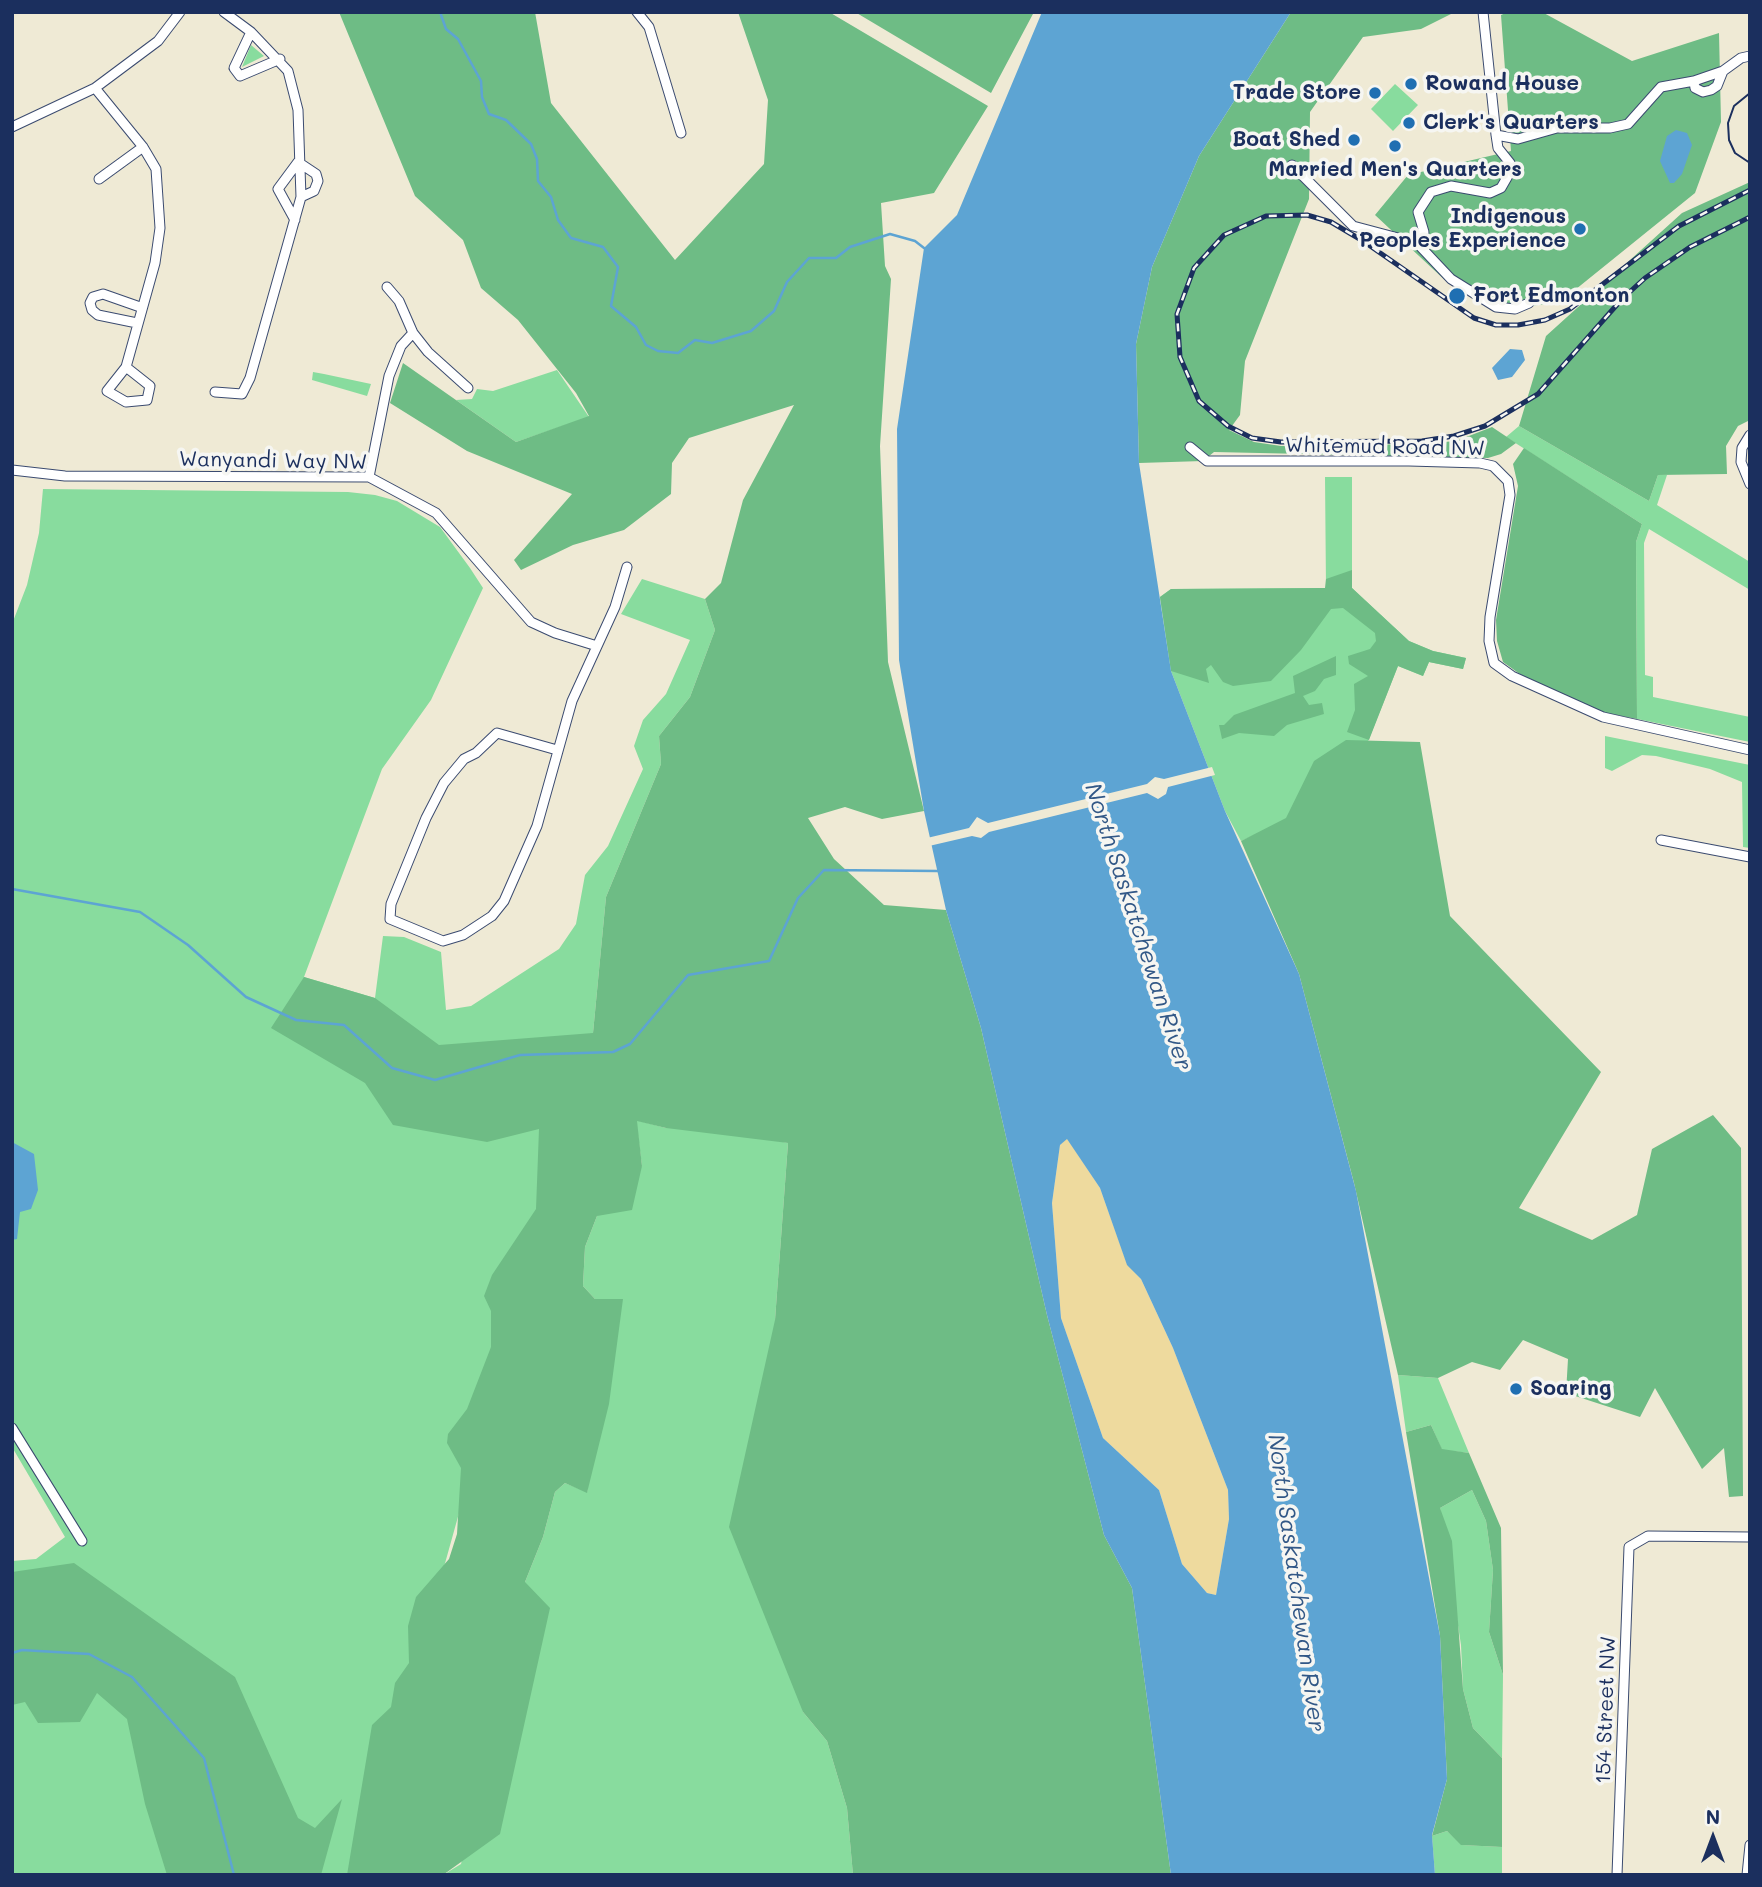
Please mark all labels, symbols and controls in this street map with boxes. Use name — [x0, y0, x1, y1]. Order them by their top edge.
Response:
place label: Rowand House — [1425, 71, 1579, 97]
marker: Rowand House — [1403, 76, 1419, 92]
place label: Trade Store — [1233, 80, 1361, 106]
marker: Trade Store — [1367, 85, 1383, 101]
place label: Clerk's Quarters — [1423, 110, 1599, 136]
marker: Clerk's Quarters — [1401, 115, 1417, 131]
place label: Boat Shed — [1232, 127, 1340, 153]
marker: Boat Shed — [1346, 132, 1362, 148]
marker: Married Men's Quarters — [1387, 138, 1403, 154]
place label: Married Men's Quarters — [1268, 157, 1522, 183]
place label: Indigenous Peoples Experience — [1359, 204, 1566, 254]
marker: Indigenous Peoples Experience — [1572, 221, 1588, 237]
place label: Fort Edmonton — [1473, 283, 1629, 309]
marker: Fort Edmonton — [1447, 286, 1467, 306]
street label: Whitemud Road NW — [1285, 433, 1485, 461]
street label: Wanyandi Way NW — [179, 447, 367, 475]
water label: North Saskatchewan River — [1078, 780, 1198, 1074]
place label: Soaring — [1530, 1376, 1611, 1402]
marker: Soaring — [1508, 1381, 1524, 1397]
water label: North Saskatchewan River — [1261, 1432, 1331, 1734]
street label: 154 Street NW — [1591, 1636, 1621, 1784]
north arrow — [1678, 1803, 1748, 1873]
text: N — [1706, 1804, 1720, 1829]

